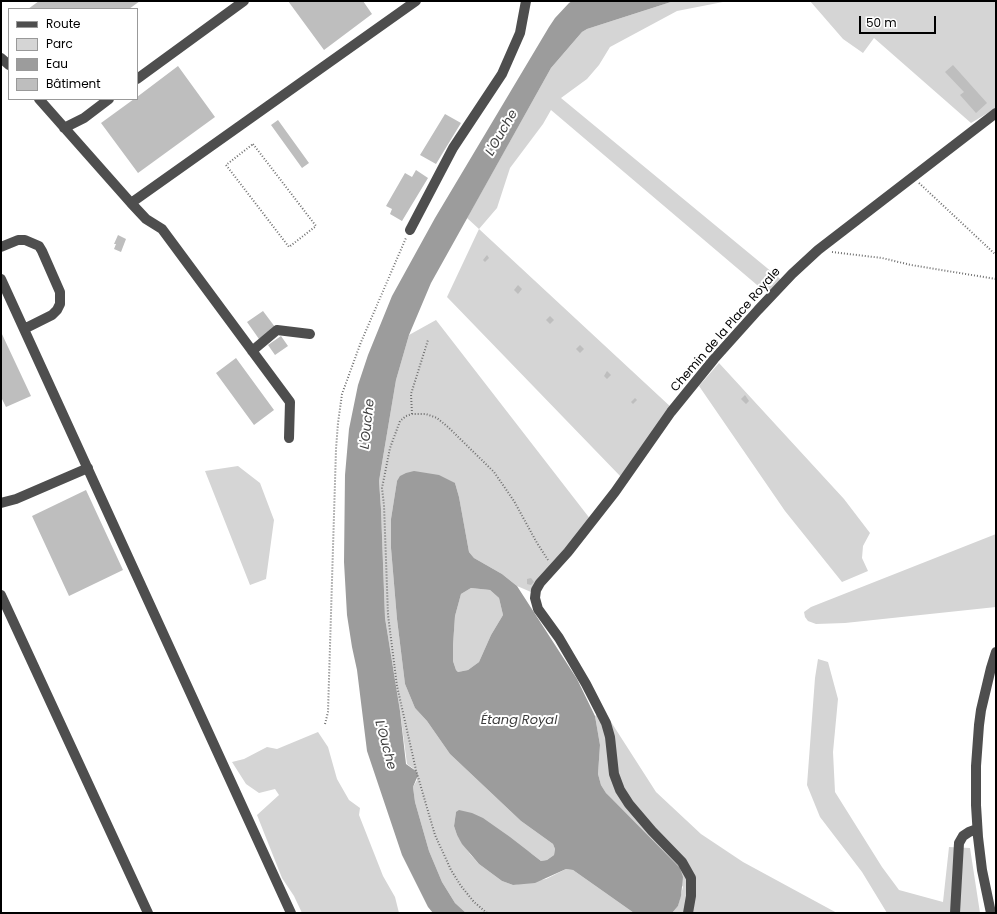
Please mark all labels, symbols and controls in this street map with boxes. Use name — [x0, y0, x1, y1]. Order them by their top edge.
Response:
legend — [8, 8, 138, 100]
scale bar — [861, 8, 938, 34]
text: 50 m — [866, 14, 897, 31]
text: Route — [46, 15, 80, 32]
text: Parc — [46, 35, 73, 52]
text: Eau — [46, 55, 68, 72]
text: Bâtiment — [46, 75, 101, 92]
water label: L'Ouche — [483, 107, 521, 159]
street label: Chemin de la Place Royale — [668, 265, 784, 395]
water label: L'Ouche — [358, 398, 378, 450]
water label: Étang Royal — [481, 713, 557, 729]
water label: L'Ouche — [371, 719, 399, 771]

